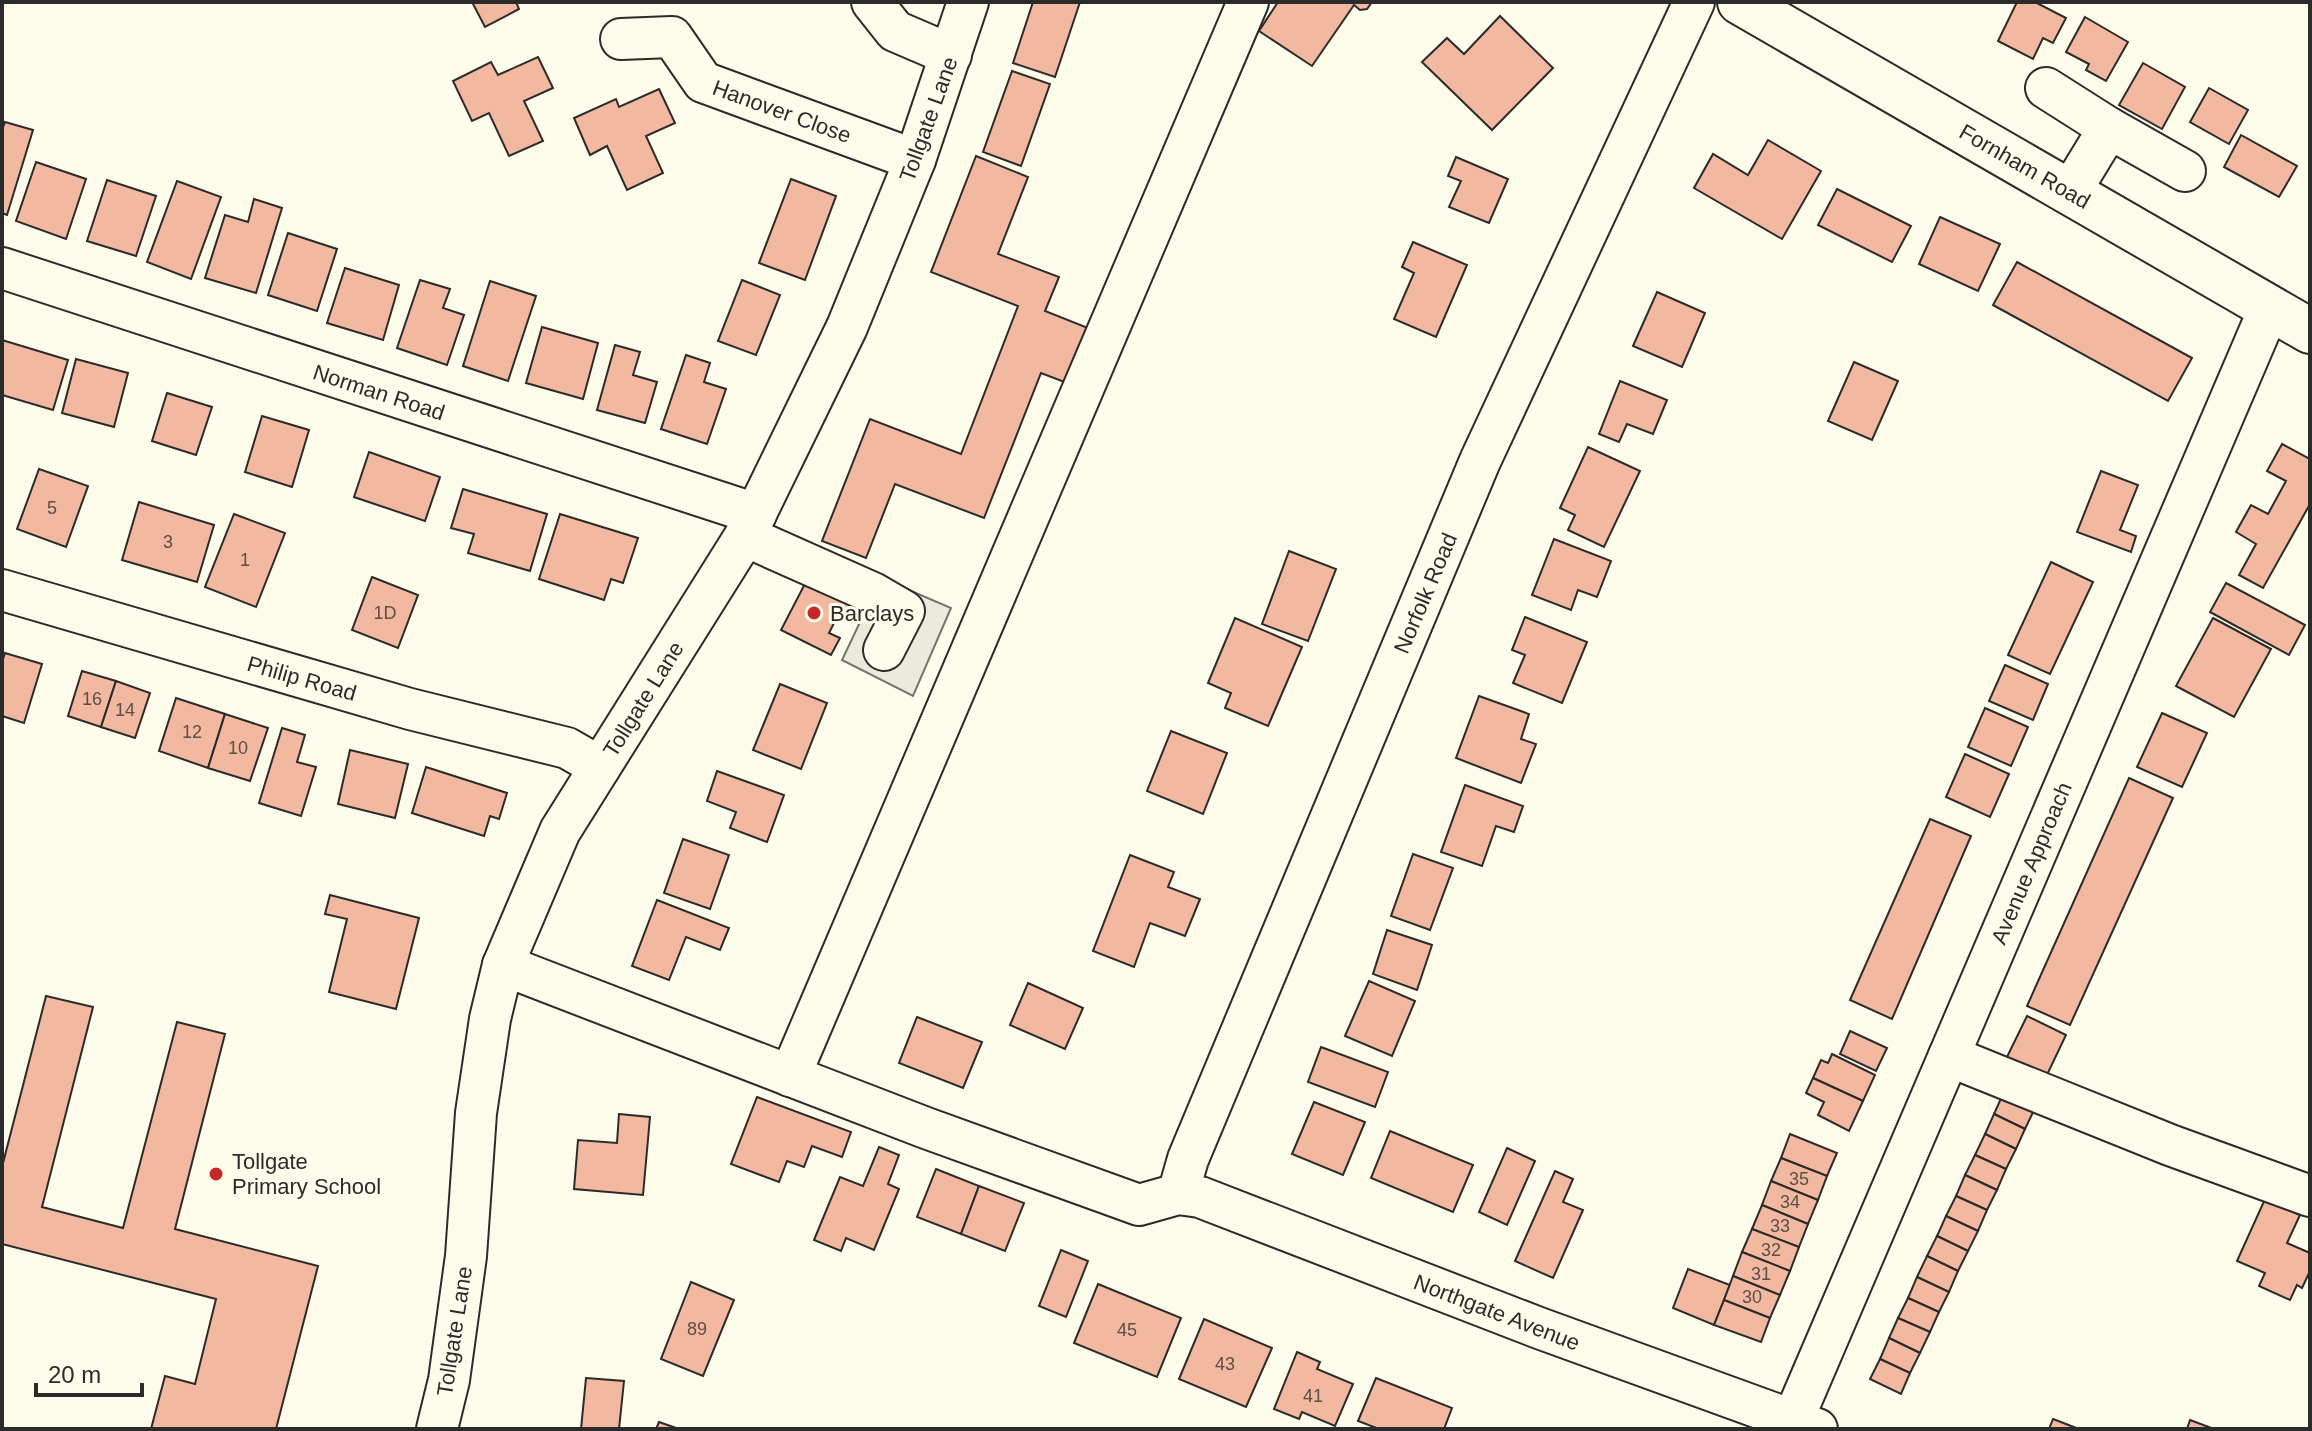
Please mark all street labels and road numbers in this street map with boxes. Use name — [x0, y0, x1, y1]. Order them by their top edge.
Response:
street label: Tollgate Lane — [894, 53, 963, 185]
street label: Hanover Close — [709, 75, 854, 148]
street label: Fornham Road — [1955, 119, 2095, 214]
street label: Norman Road — [310, 359, 448, 426]
street label: Norfolk Road — [1389, 529, 1462, 657]
street label: Tollgate Lane — [598, 637, 689, 761]
street label: Philip Road — [244, 651, 359, 706]
street label: Avenue Approach — [1986, 779, 2077, 948]
street label: Tollgate Lane — [432, 1264, 477, 1398]
street label: Northgate Avenue — [1410, 1269, 1583, 1356]

